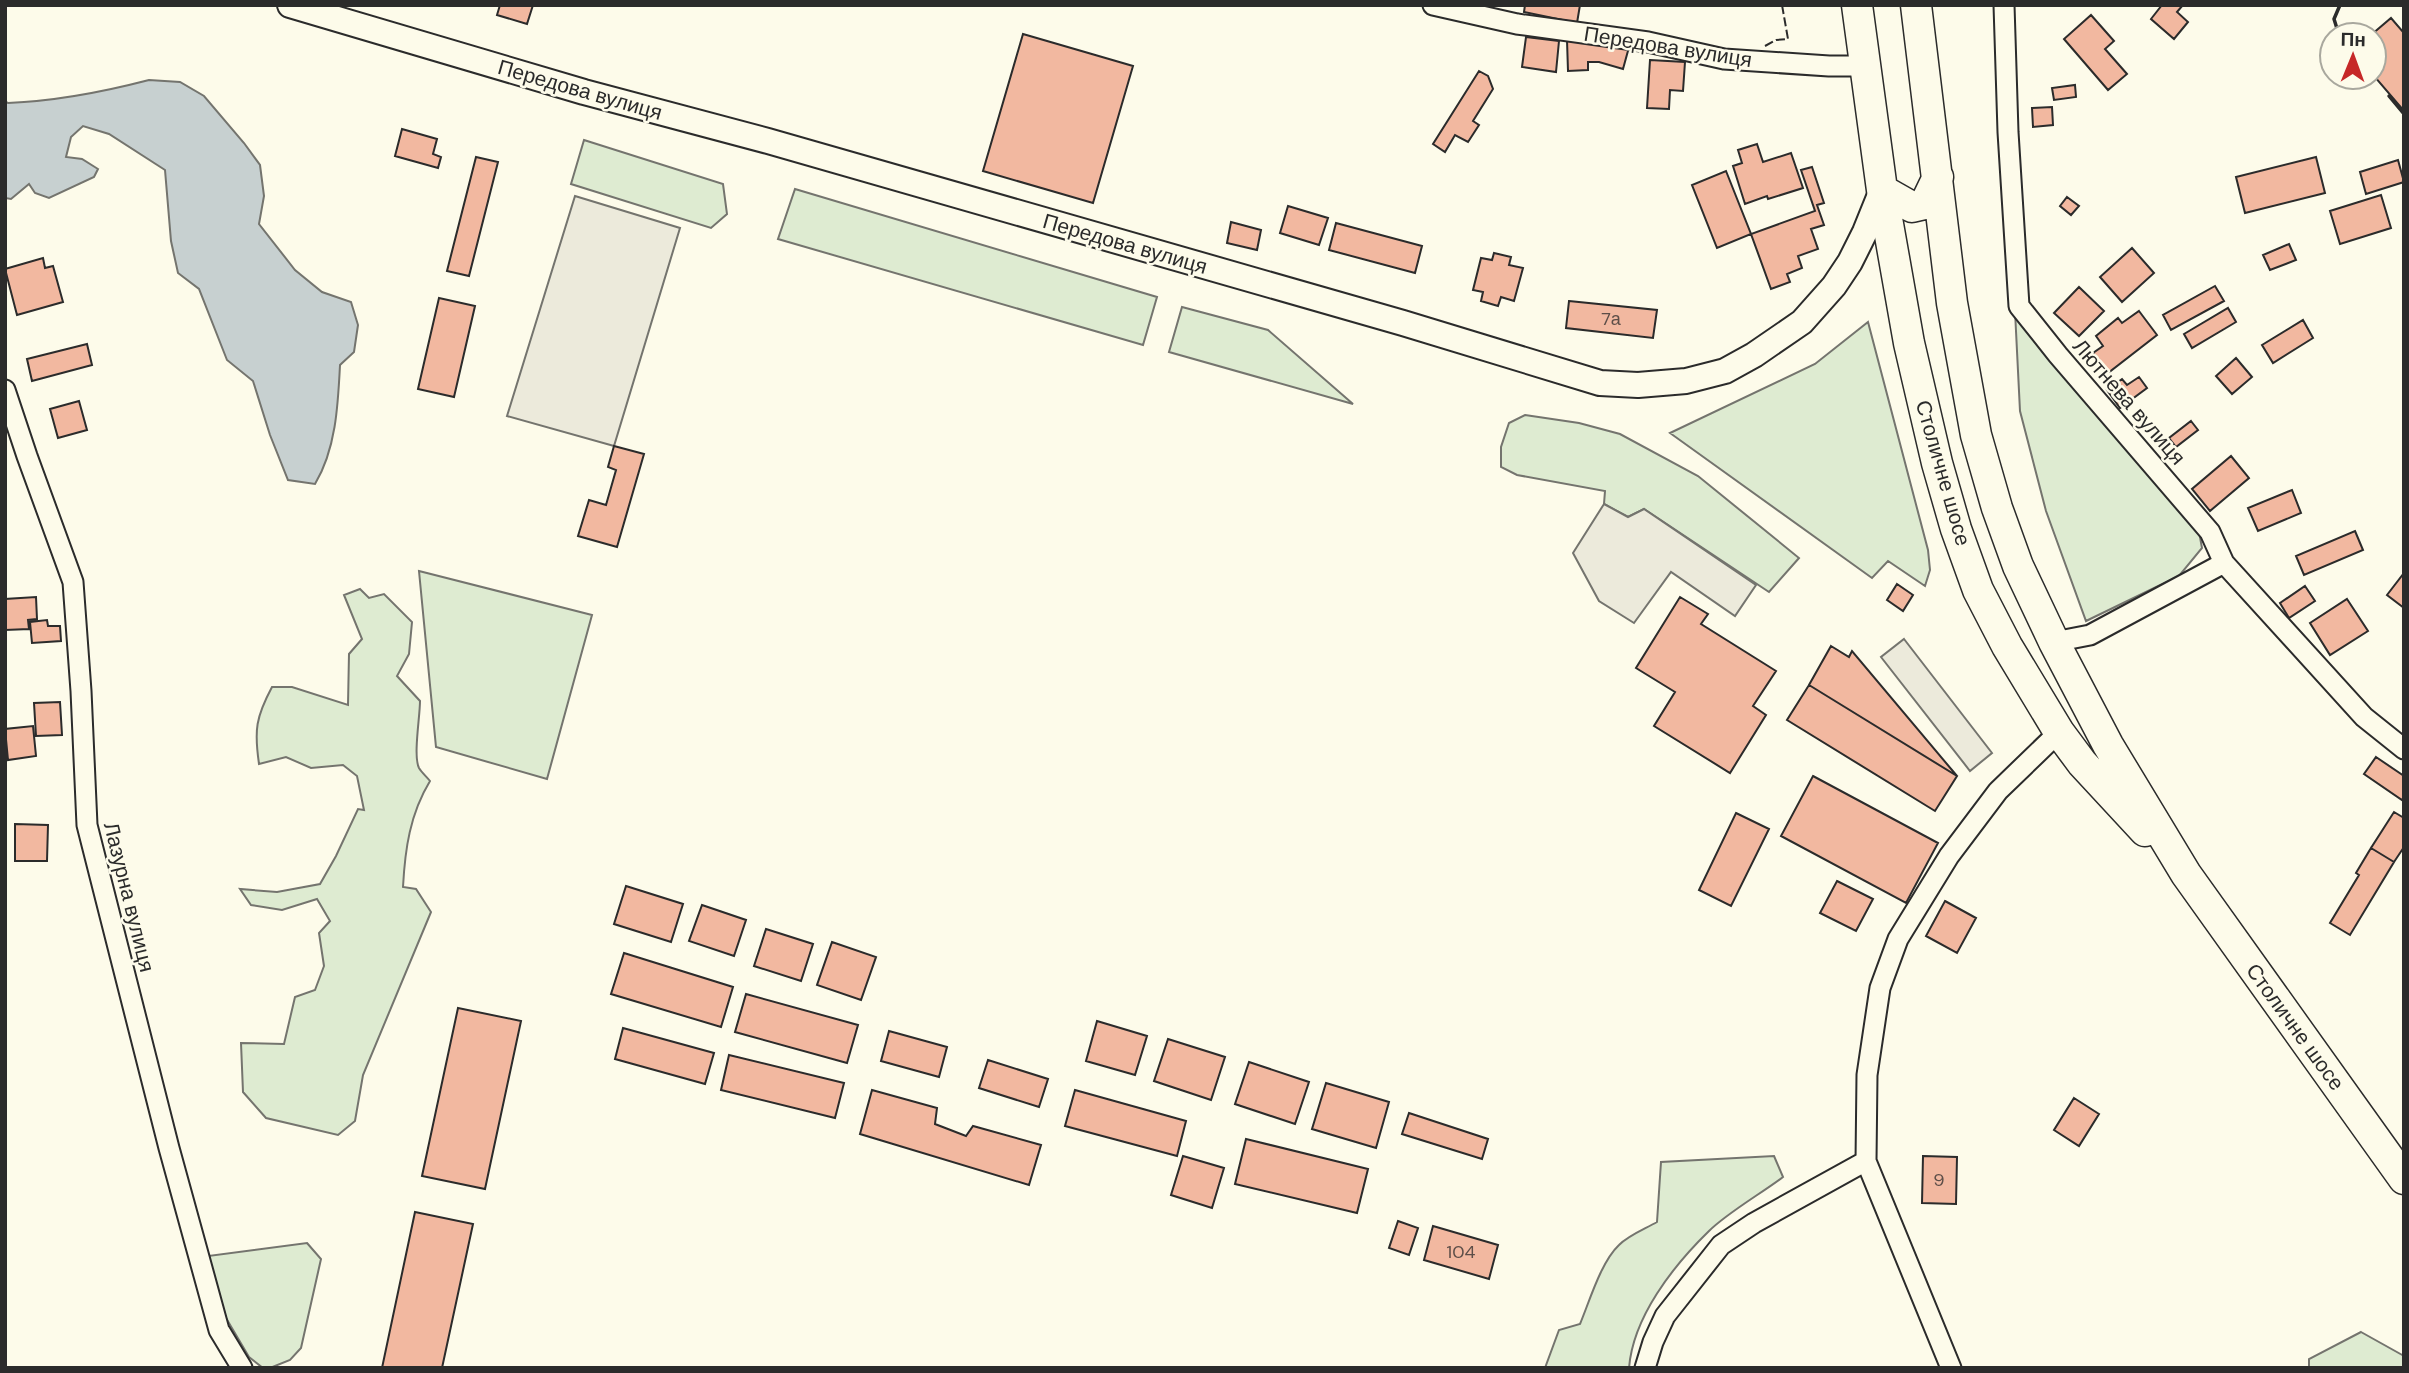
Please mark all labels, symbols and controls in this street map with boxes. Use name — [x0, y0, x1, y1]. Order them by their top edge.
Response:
street label: Передова вулиця — [1582, 20, 1754, 74]
north arrow — [2318, 21, 2388, 91]
text: Пн — [2341, 27, 2366, 52]
street label: Передова вулиця — [494, 53, 666, 127]
street label: Передова вулиця — [1039, 207, 1211, 281]
house number: 7а — [1601, 307, 1622, 331]
street label: Лютнева вулиця — [2067, 333, 2191, 471]
street label: Столичне шосе — [1909, 397, 1977, 549]
street label: Лазурна вулиця — [97, 819, 161, 975]
street label: Столичне шосе — [2240, 958, 2350, 1096]
house number: 9 — [1933, 1168, 1945, 1192]
house number: 104 — [1447, 1240, 1475, 1264]

